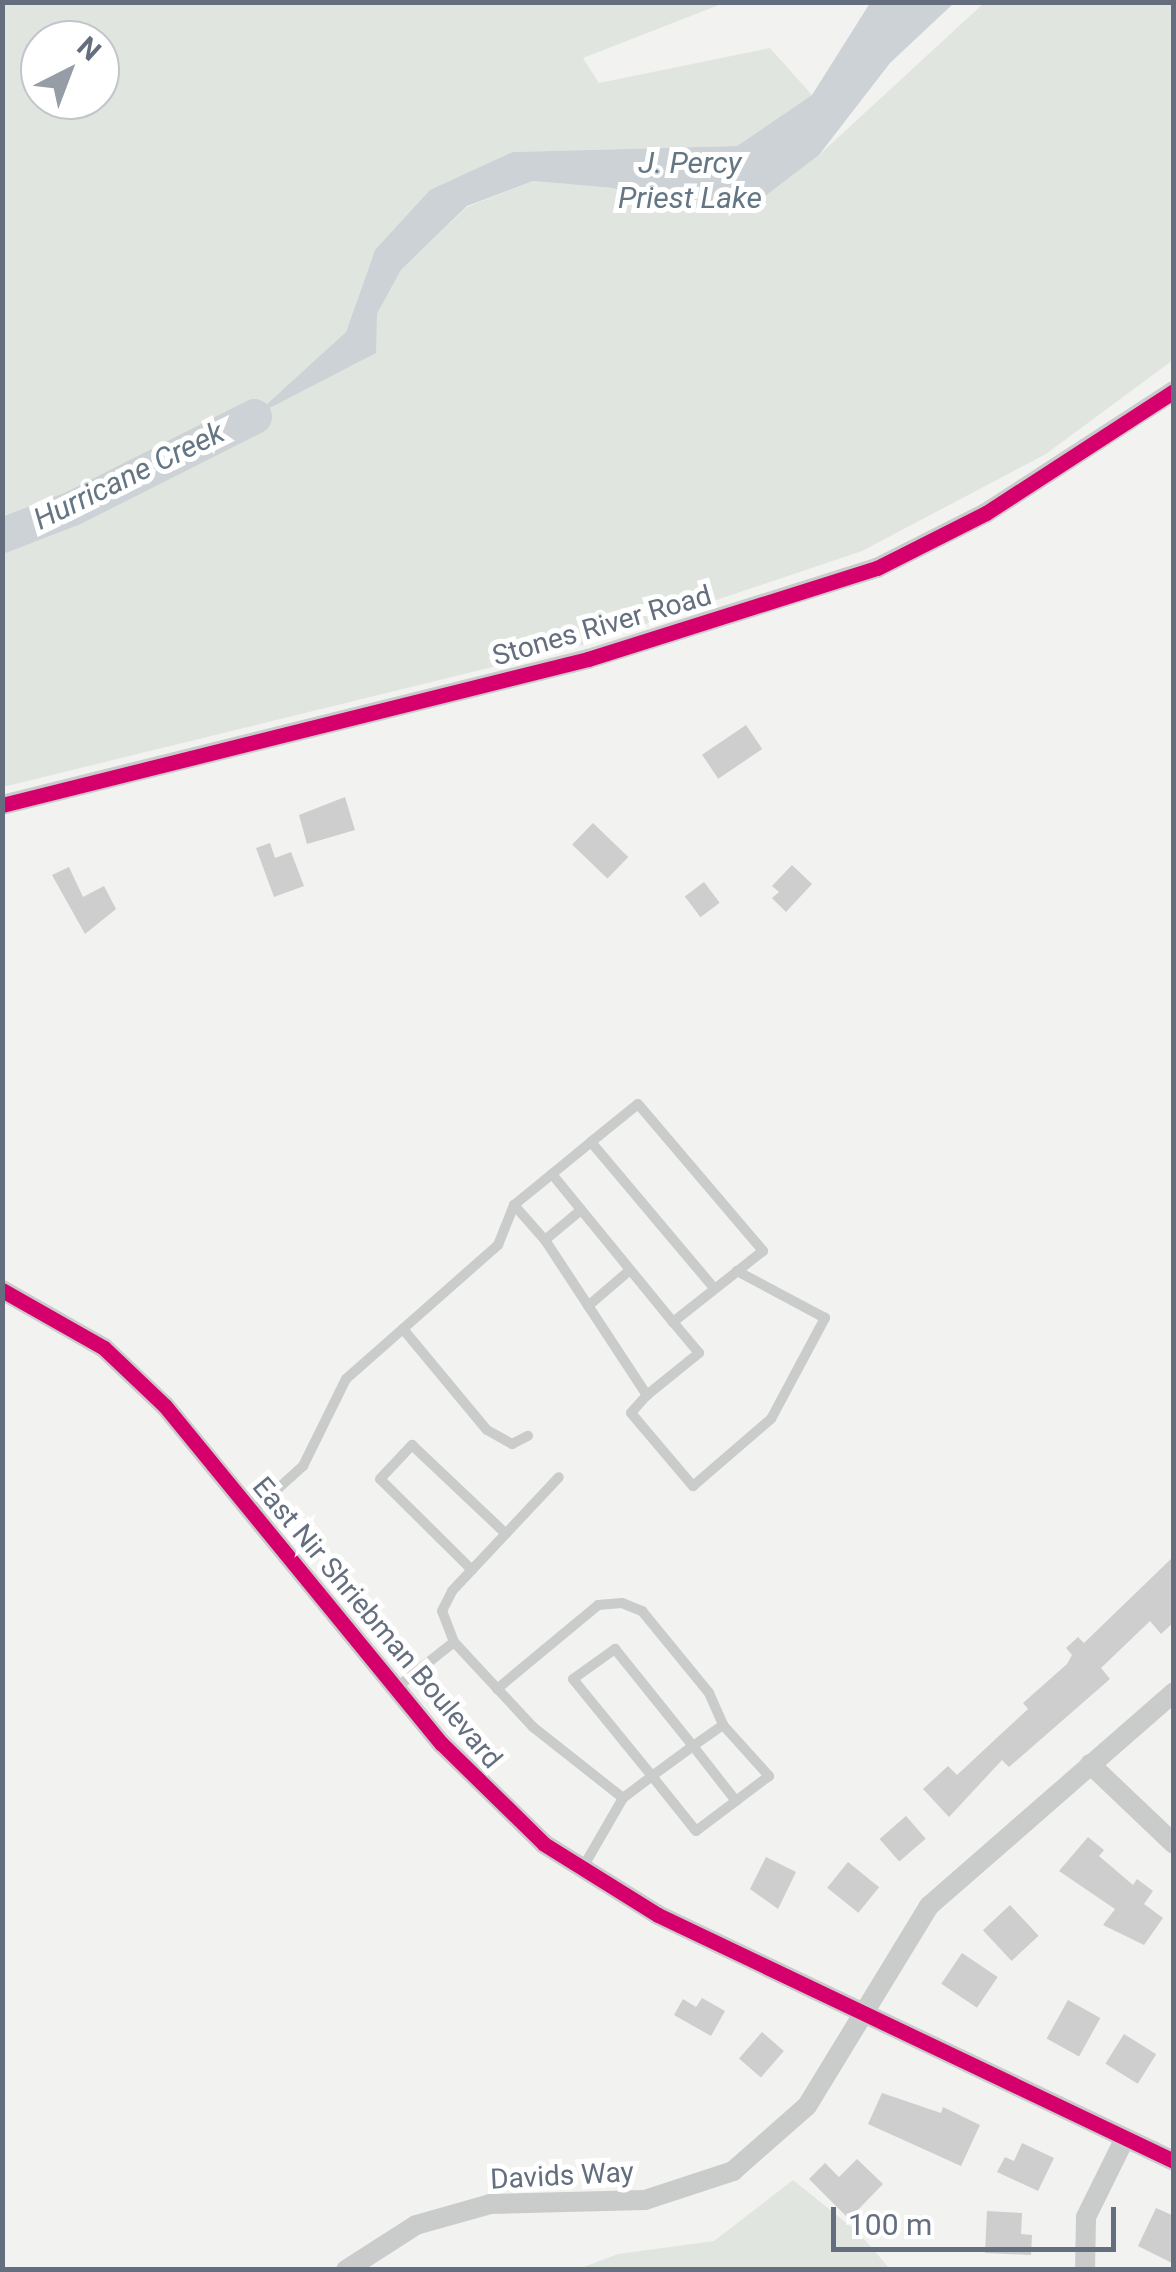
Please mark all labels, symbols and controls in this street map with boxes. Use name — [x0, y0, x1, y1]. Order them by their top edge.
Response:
north arrow — [20, 20, 120, 120]
text: N — [71, 30, 107, 68]
water label: J. Percy Priest Lake — [618, 145, 762, 216]
water label: Hurricane Creek — [28, 414, 230, 538]
street label: Stones River Road — [489, 579, 715, 673]
street label: East Nir Shriebman Boulevard — [245, 1470, 509, 1776]
street label: Davids Way — [489, 2155, 635, 2197]
scale bar — [836, 2187, 1121, 2249]
text: 100 m — [848, 2207, 932, 2242]

